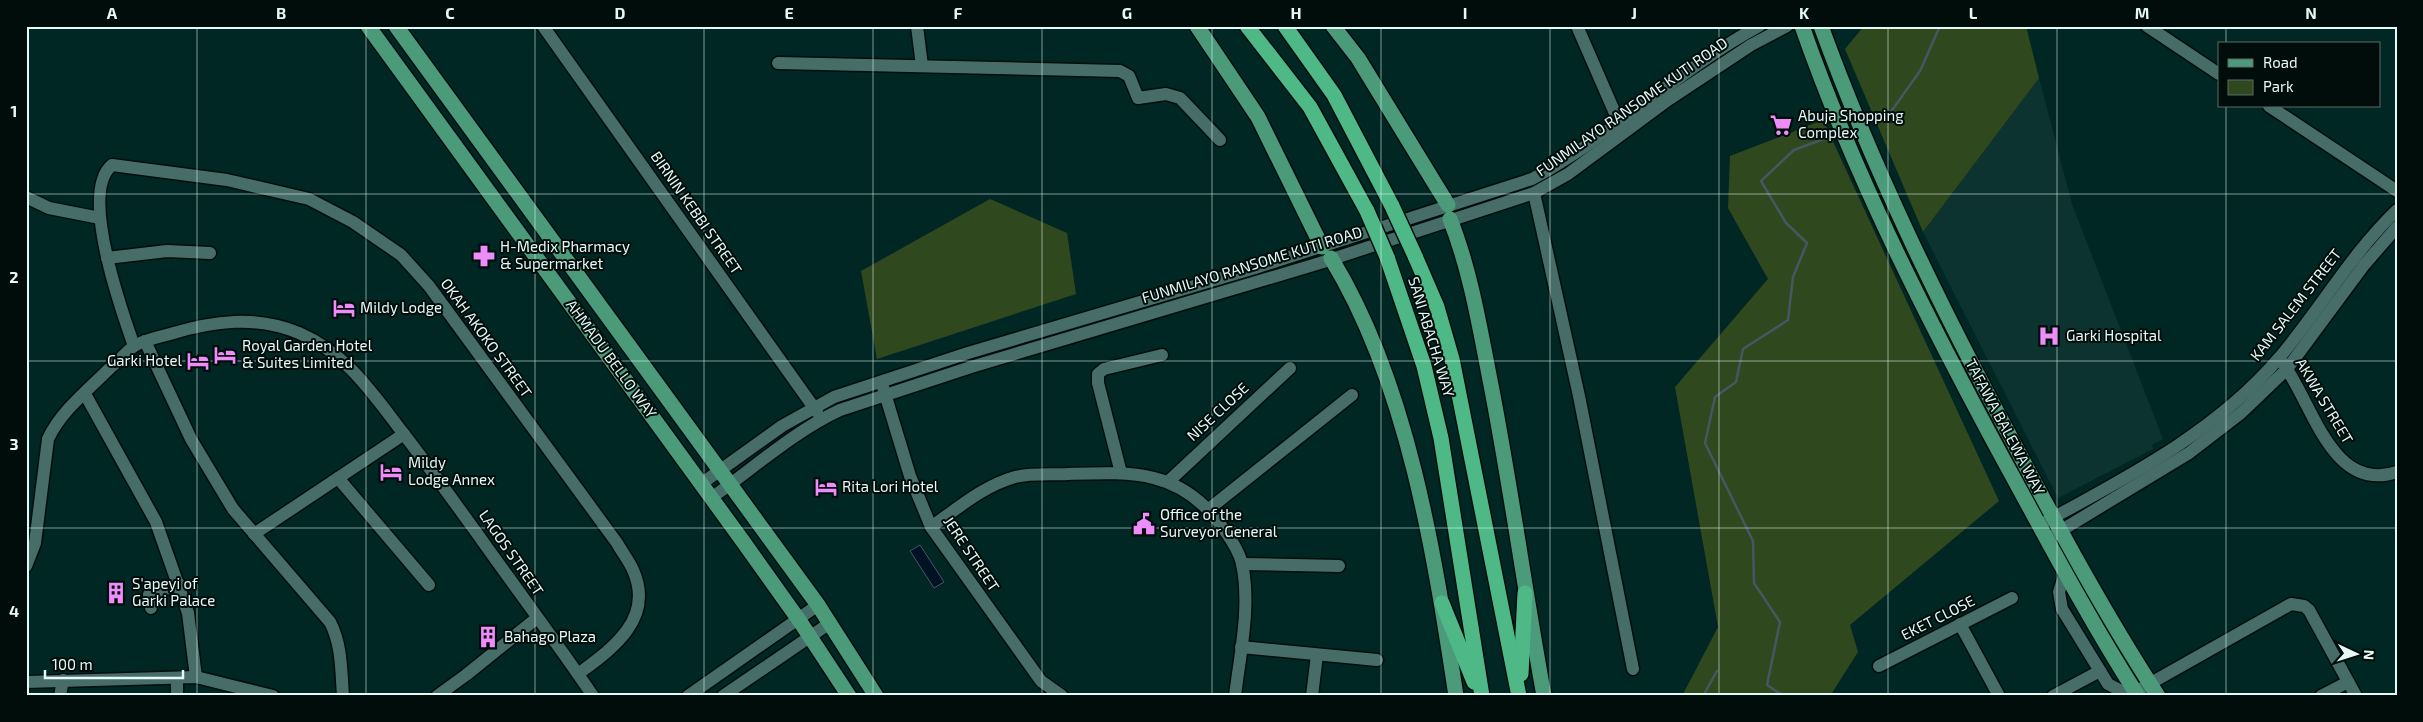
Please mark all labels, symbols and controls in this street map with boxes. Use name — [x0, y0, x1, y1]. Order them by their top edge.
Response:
text: A — [107, 3, 118, 22]
text: B — [276, 3, 286, 22]
text: C — [445, 3, 455, 22]
text: D — [615, 3, 626, 22]
text: E — [784, 3, 794, 22]
text: F — [954, 3, 963, 22]
text: G — [1122, 3, 1132, 22]
text: H — [1290, 3, 1302, 22]
text: I — [1463, 3, 1467, 22]
text: J — [1631, 3, 1637, 22]
text: K — [1799, 3, 1810, 22]
text: L — [1969, 3, 1978, 22]
text: M — [2135, 3, 2149, 22]
text: N — [2305, 3, 2317, 22]
street label: FUNMILAYO RANSOME KUTI ROAD — [1532, 33, 1731, 179]
legend — [2218, 42, 2380, 108]
text: Road — [2263, 53, 2298, 71]
text: Park — [2263, 77, 2294, 95]
text: 1 — [11, 101, 17, 120]
place label: Abuja Shopping Complex — [1798, 106, 1904, 141]
supermarket icon: Abuja Shopping Complex — [1768, 112, 1794, 138]
street label: BIRNIN KEBBI STREET — [648, 148, 746, 278]
street label: FUNMILAYO RANSOME KUTI ROAD — [1139, 222, 1364, 306]
place label: H-Medix Pharmacy & Supermarket — [500, 237, 630, 272]
pharmacy icon: H-Medix Pharmacy & Supermarket — [471, 243, 497, 269]
street label: KAM SALEM STREET — [2246, 245, 2345, 364]
text: 2 — [9, 267, 19, 286]
street label: OKAH AKOKO STREET — [438, 274, 536, 401]
street label: SANI ABACHA WAY — [1405, 274, 1459, 399]
hotel icon: Mildy Lodge — [331, 295, 357, 321]
street label: AHMADU BELLO WAY — [563, 296, 661, 422]
place label: Mildy Lodge — [360, 298, 442, 316]
hospital icon: Garki Hospital — [2036, 323, 2062, 349]
place label: Garki Hospital — [2066, 326, 2162, 344]
place label: Royal Garden Hotel & Suites Limited — [242, 336, 373, 371]
hotel icon: Royal Garden Hotel & Suites Limited — [212, 342, 238, 368]
hotel icon: Garki Hotel — [185, 348, 211, 374]
place label: Garki Hotel — [107, 351, 183, 369]
street label: TAFAWA BALEWA WAY — [1962, 355, 2050, 498]
street label: AKWA STREET — [2292, 355, 2358, 447]
street label: NISE CLOSE — [1183, 378, 1252, 444]
text: 3 — [9, 434, 19, 453]
place label: Mildy Lodge Annex — [408, 453, 495, 488]
hotel icon: Mildy Lodge Annex — [378, 459, 404, 485]
hotel icon: Rita Lori Hotel — [813, 474, 839, 500]
place label: Rita Lori Hotel — [842, 477, 939, 495]
place label: Office of the Surveyor General — [1160, 505, 1278, 540]
street label: LAGOS STREET — [476, 506, 548, 599]
public building icon: Office of the Surveyor General — [1131, 511, 1157, 537]
street label: JERE STREET — [940, 513, 1004, 595]
place label: S'apeyi of Garki Palace — [132, 574, 215, 609]
building icon: S'apeyi of Garki Palace — [103, 580, 129, 606]
street label: EKET CLOSE — [1898, 591, 1977, 643]
text: 4 — [9, 601, 19, 620]
building icon: Bahago Plaza — [475, 624, 501, 650]
place label: Bahago Plaza — [504, 627, 596, 645]
north arrow — [2330, 630, 2380, 680]
scale bar — [45, 647, 182, 679]
text: N — [2361, 649, 2378, 661]
text: 100 m — [52, 655, 93, 673]

